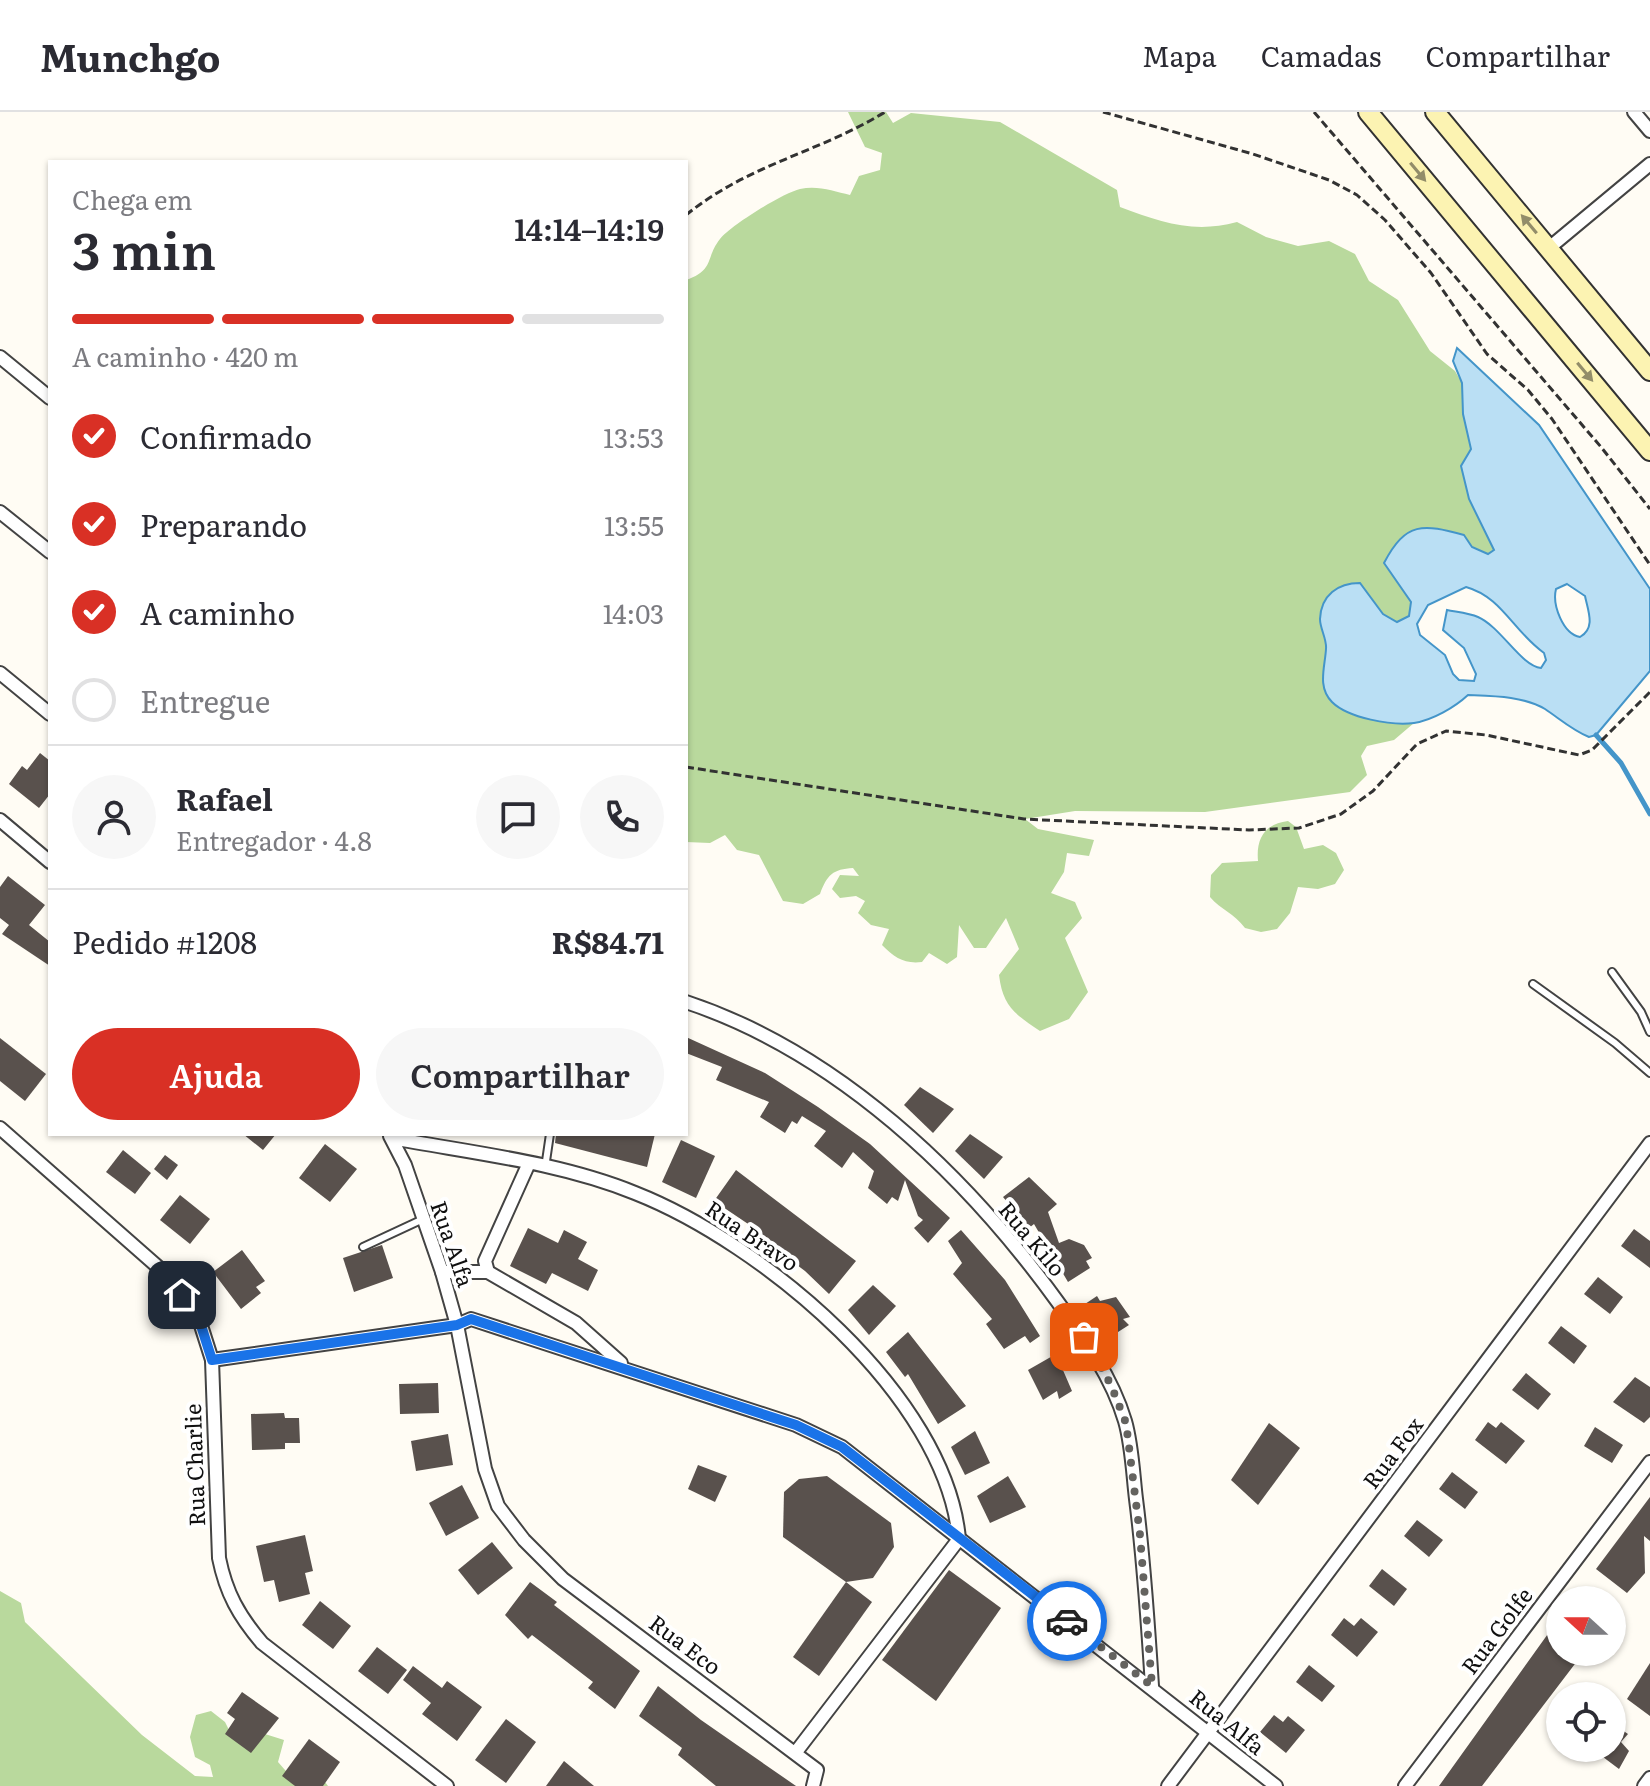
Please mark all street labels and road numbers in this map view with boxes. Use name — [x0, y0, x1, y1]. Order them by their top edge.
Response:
street label: Rua Bravo — [699, 1191, 806, 1278]
street label: Rua Kilo — [992, 1193, 1074, 1283]
street label: Rua Alfa — [423, 1196, 484, 1291]
street label: Rua Charlie — [175, 1403, 212, 1527]
street label: Rua Fox — [1354, 1409, 1430, 1495]
street label: Rua Golfe — [1452, 1580, 1539, 1680]
street label: Rua Eco — [643, 1606, 729, 1682]
street label: Rua Alfa — [1183, 1680, 1273, 1762]

